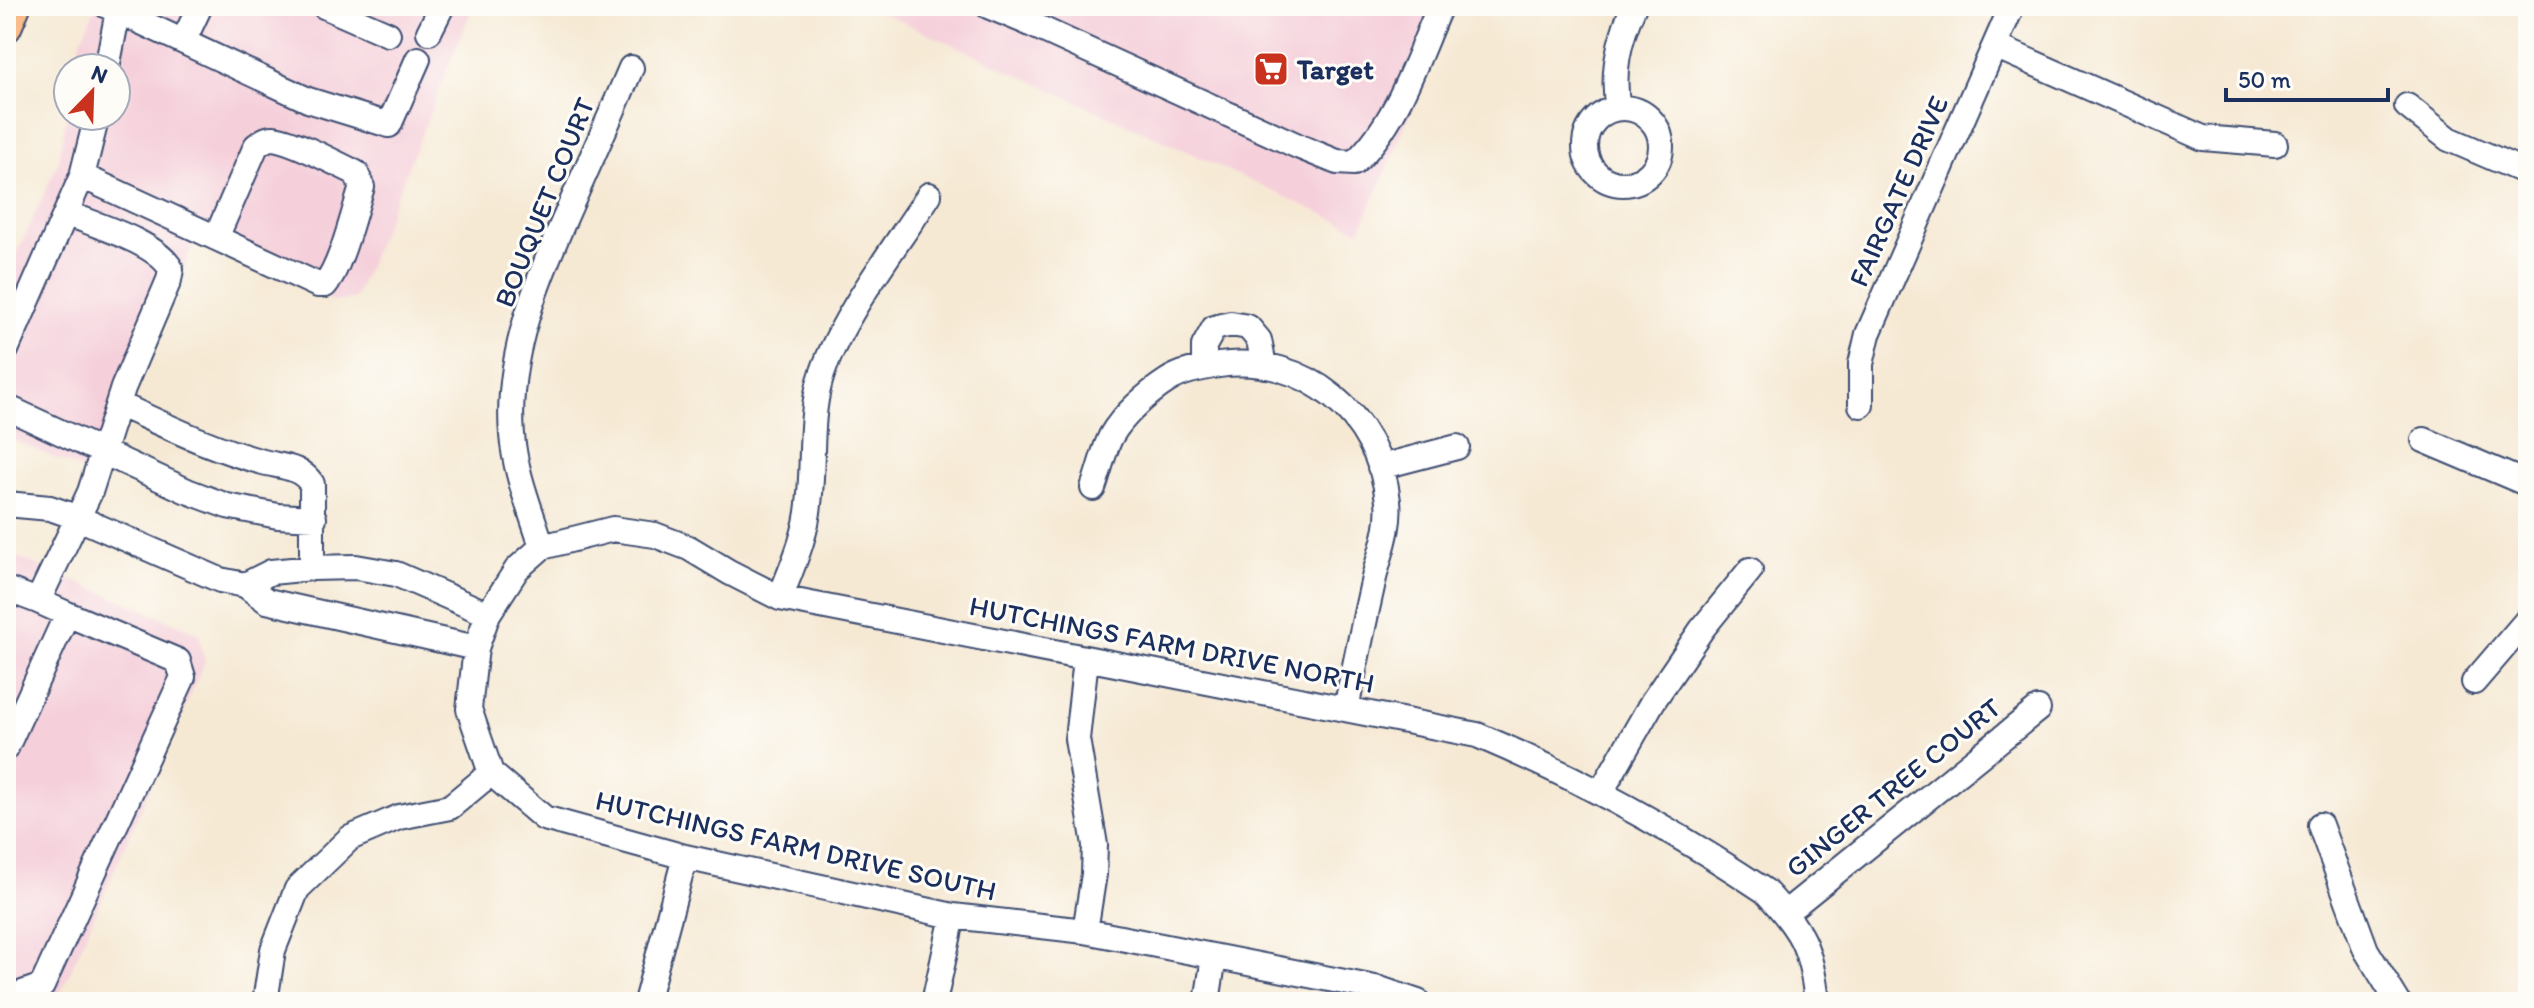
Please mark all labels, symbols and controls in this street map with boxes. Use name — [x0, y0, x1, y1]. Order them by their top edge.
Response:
supermarket icon: Target — [1252, 50, 1290, 88]
north arrow — [52, 52, 132, 132]
place label: Target — [1296, 52, 1374, 86]
scale bar — [2226, 52, 2388, 102]
text: N — [88, 59, 112, 89]
text: 50 m — [2238, 65, 2291, 94]
street label: FAIRGATE DRIVE — [1841, 90, 1955, 292]
street label: BOUQUET COURT — [486, 92, 602, 312]
street label: HUTCHINGS FARM DRIVE NORTH — [967, 588, 1377, 700]
street label: GINGER TREE COURT — [1779, 690, 2008, 884]
street label: HUTCHINGS FARM DRIVE SOUTH — [592, 782, 1000, 908]

